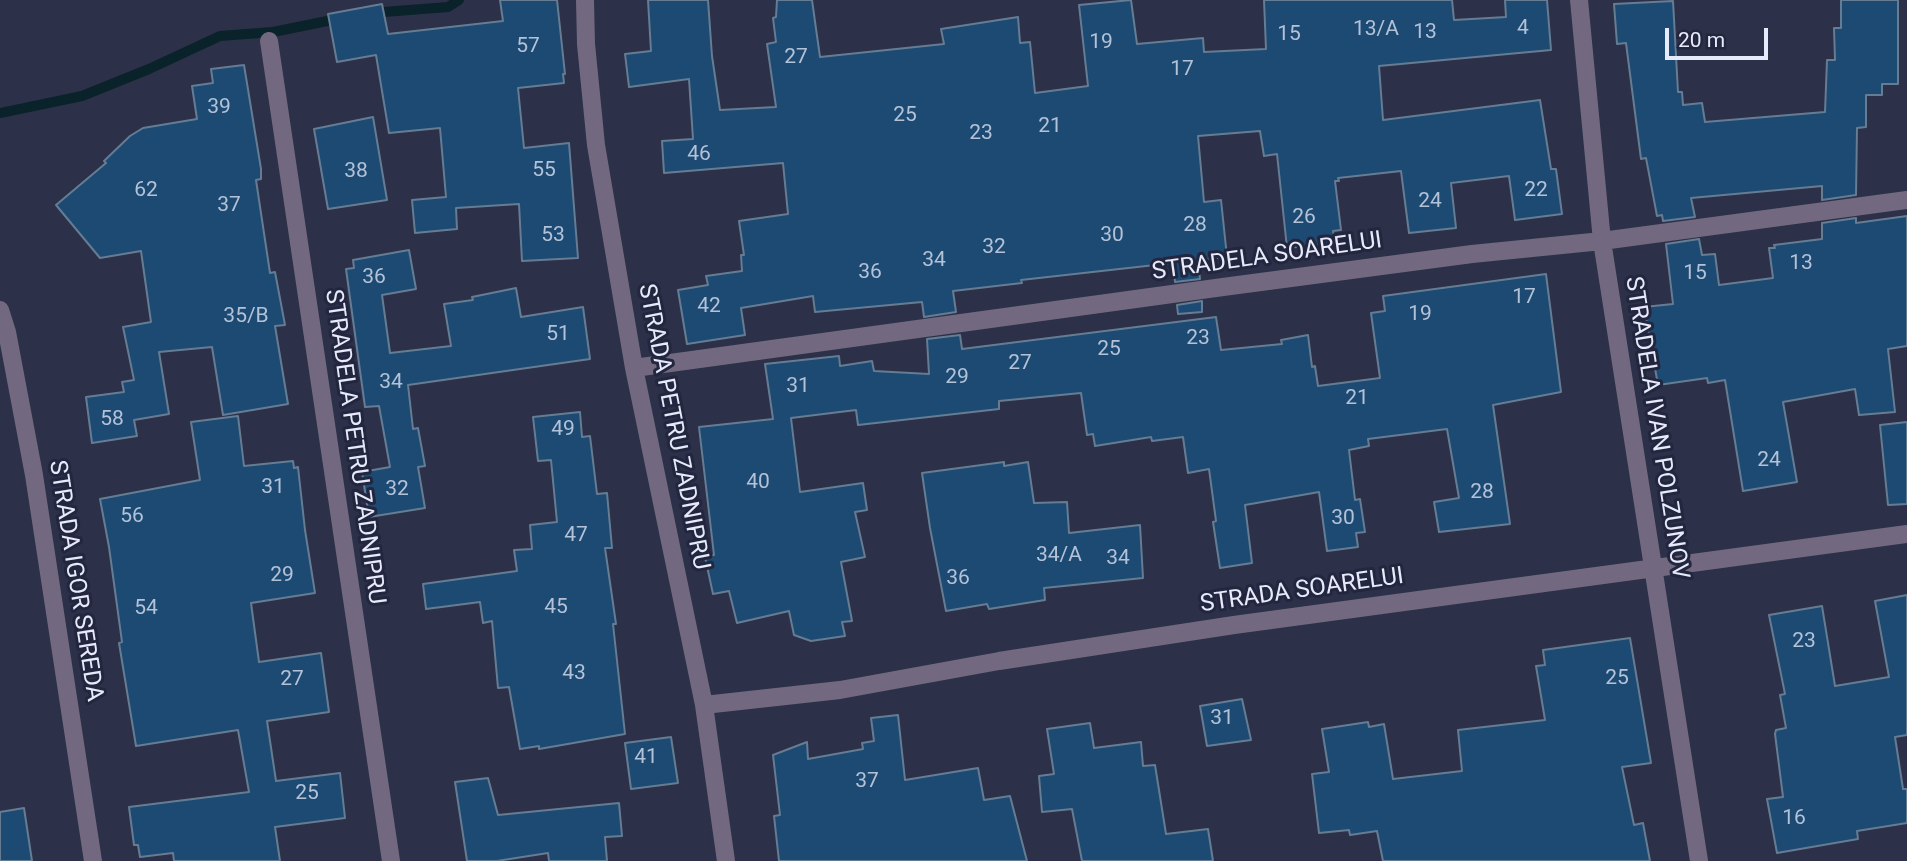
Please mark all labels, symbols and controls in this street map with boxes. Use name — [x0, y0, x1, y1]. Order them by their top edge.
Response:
scale bar — [1669, 14, 1772, 58]
house number: 4 — [1517, 16, 1529, 42]
house number: 13/A — [1353, 17, 1399, 43]
house number: 13 — [1413, 20, 1437, 46]
house number: 15 — [1277, 22, 1301, 48]
text: 20 m — [1678, 28, 1725, 52]
house number: 19 — [1089, 30, 1113, 56]
house number: 57 — [516, 34, 540, 60]
house number: 27 — [784, 45, 808, 71]
house number: 17 — [1170, 57, 1194, 83]
house number: 39 — [207, 95, 231, 121]
house number: 25 — [893, 103, 917, 129]
house number: 21 — [1038, 114, 1062, 140]
house number: 23 — [969, 121, 993, 147]
house number: 46 — [687, 142, 711, 168]
house number: 55 — [532, 158, 556, 184]
house number: 38 — [344, 159, 368, 185]
house number: 62 — [134, 178, 158, 204]
house number: 22 — [1524, 178, 1548, 204]
house number: 24 — [1418, 189, 1442, 215]
house number: 37 — [217, 193, 241, 219]
house number: 26 — [1292, 205, 1316, 231]
house number: 28 — [1183, 213, 1207, 239]
house number: 53 — [541, 223, 565, 249]
house number: 30 — [1100, 223, 1124, 249]
street label: STRADELA SOARELUI — [1150, 227, 1384, 287]
house number: 32 — [982, 235, 1006, 261]
house number: 34 — [922, 248, 946, 274]
house number: 13 — [1789, 251, 1813, 277]
house number: 36 — [858, 260, 882, 286]
house number: 15 — [1683, 261, 1707, 287]
house number: 36 — [362, 265, 386, 291]
street label: STRADELA IVAN POLZUNOV — [1618, 275, 1694, 581]
street label: STRADA PETRU ZADNIPRU — [631, 282, 715, 572]
house number: 17 — [1512, 285, 1536, 311]
street label: STRADELA PETRU ZADNIPRU — [318, 288, 390, 606]
house number: 42 — [697, 294, 721, 320]
house number: 19 — [1408, 302, 1432, 328]
house number: 35/B — [223, 304, 269, 330]
house number: 51 — [546, 322, 570, 348]
house number: 23 — [1186, 326, 1210, 352]
house number: 25 — [1097, 337, 1121, 363]
house number: 27 — [1008, 351, 1032, 377]
house number: 29 — [945, 365, 969, 391]
house number: 34 — [379, 370, 403, 396]
house number: 31 — [786, 374, 810, 400]
house number: 21 — [1345, 386, 1369, 412]
house number: 58 — [100, 407, 124, 433]
house number: 49 — [551, 417, 575, 443]
house number: 24 — [1757, 448, 1781, 474]
street label: STRADA IGOR SEREDA — [42, 458, 108, 704]
house number: 40 — [746, 470, 770, 496]
house number: 31 — [261, 475, 285, 501]
house number: 32 — [385, 477, 409, 503]
house number: 28 — [1470, 480, 1494, 506]
house number: 56 — [120, 504, 144, 530]
house number: 30 — [1331, 506, 1355, 532]
house number: 47 — [564, 523, 588, 549]
house number: 34/A — [1036, 543, 1082, 569]
house number: 34 — [1106, 546, 1130, 572]
street label: STRADA SOARELUI — [1198, 562, 1406, 620]
house number: 29 — [270, 563, 294, 589]
house number: 36 — [946, 566, 970, 592]
house number: 45 — [544, 595, 568, 621]
house number: 54 — [134, 596, 158, 622]
house number: 23 — [1792, 629, 1816, 655]
house number: 43 — [562, 661, 586, 687]
house number: 25 — [1605, 666, 1629, 692]
house number: 27 — [280, 667, 304, 693]
house number: 31 — [1210, 706, 1234, 732]
house number: 41 — [634, 745, 658, 771]
house number: 37 — [855, 769, 879, 795]
house number: 25 — [295, 781, 319, 807]
house number: 16 — [1782, 806, 1806, 832]

